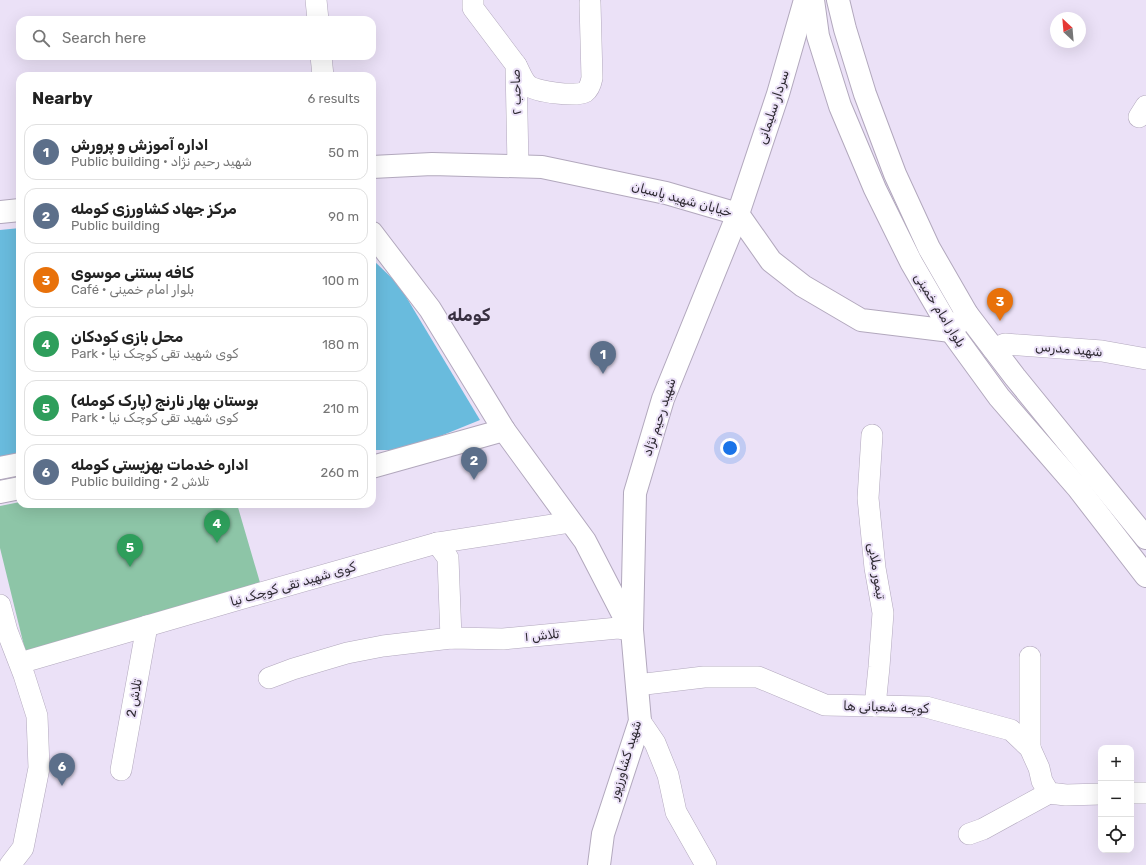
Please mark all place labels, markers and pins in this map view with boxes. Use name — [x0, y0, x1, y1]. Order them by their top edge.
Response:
pin: 3 — [987, 288, 1013, 321]
pin: 1 — [590, 341, 616, 374]
pin: 2 — [461, 447, 487, 480]
pin: 4 — [204, 510, 230, 543]
pin: 5 — [117, 534, 143, 567]
pin: 6 — [49, 753, 75, 786]

